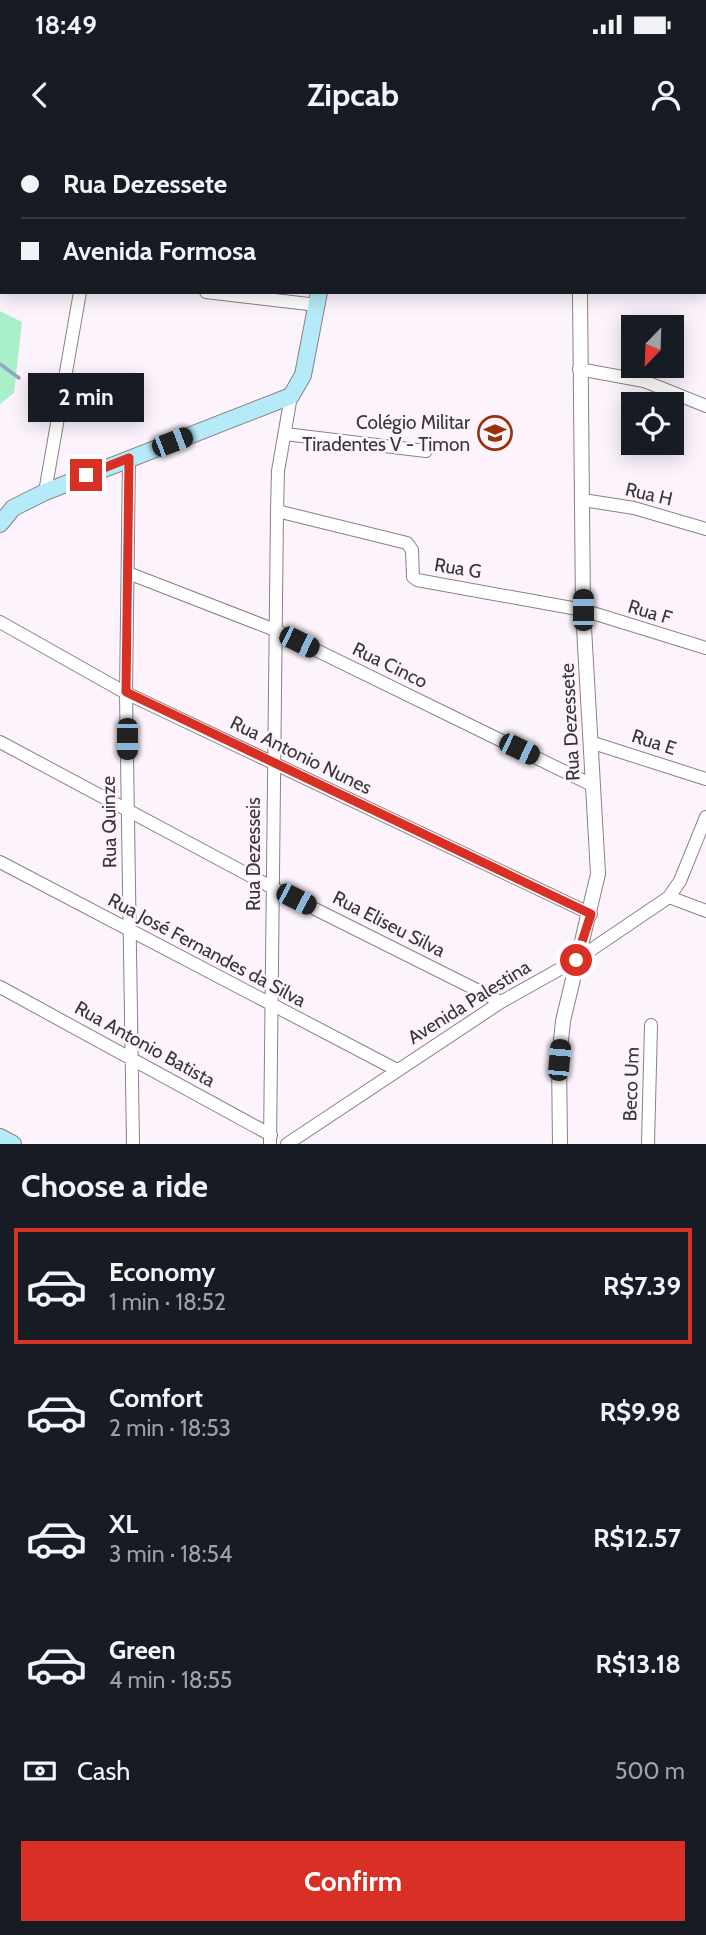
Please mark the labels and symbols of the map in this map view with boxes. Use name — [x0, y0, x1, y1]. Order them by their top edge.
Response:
north arrow — [621, 315, 684, 378]
callout: 2 min — [28, 373, 144, 422]
place label: Colégio Militar Tiradentes V - Timon — [302, 411, 470, 456]
school or university icon: Colégio Militar Tiradentes V - Timon — [476, 414, 514, 452]
car — [149, 425, 196, 459]
route end — [70, 459, 102, 491]
street label: Rua H — [623, 477, 675, 511]
street label: Rua G — [433, 553, 483, 583]
car — [573, 589, 594, 631]
street label: Rua F — [625, 594, 675, 630]
car — [276, 623, 323, 661]
street label: Rua Cinco — [349, 637, 431, 693]
street label: Rua Dezessete — [555, 662, 585, 782]
street label: Rua Antonio Nunes — [227, 711, 375, 799]
car — [117, 718, 138, 760]
street label: Rua E — [629, 724, 679, 760]
car — [496, 730, 543, 768]
street label: Rua Quinze — [97, 775, 121, 868]
street label: Rua Dezesseis — [242, 797, 265, 911]
car — [273, 880, 320, 918]
street label: Rua Eliseu Silva — [329, 886, 449, 962]
street label: Rua José Fernandes da Silva — [104, 888, 310, 1012]
route start — [560, 944, 592, 976]
street label: Avenida Palestina — [403, 955, 535, 1049]
street label: Rua Antonio Batista — [71, 996, 219, 1092]
car — [547, 1038, 572, 1082]
street label: Beco Um — [618, 1046, 644, 1122]

